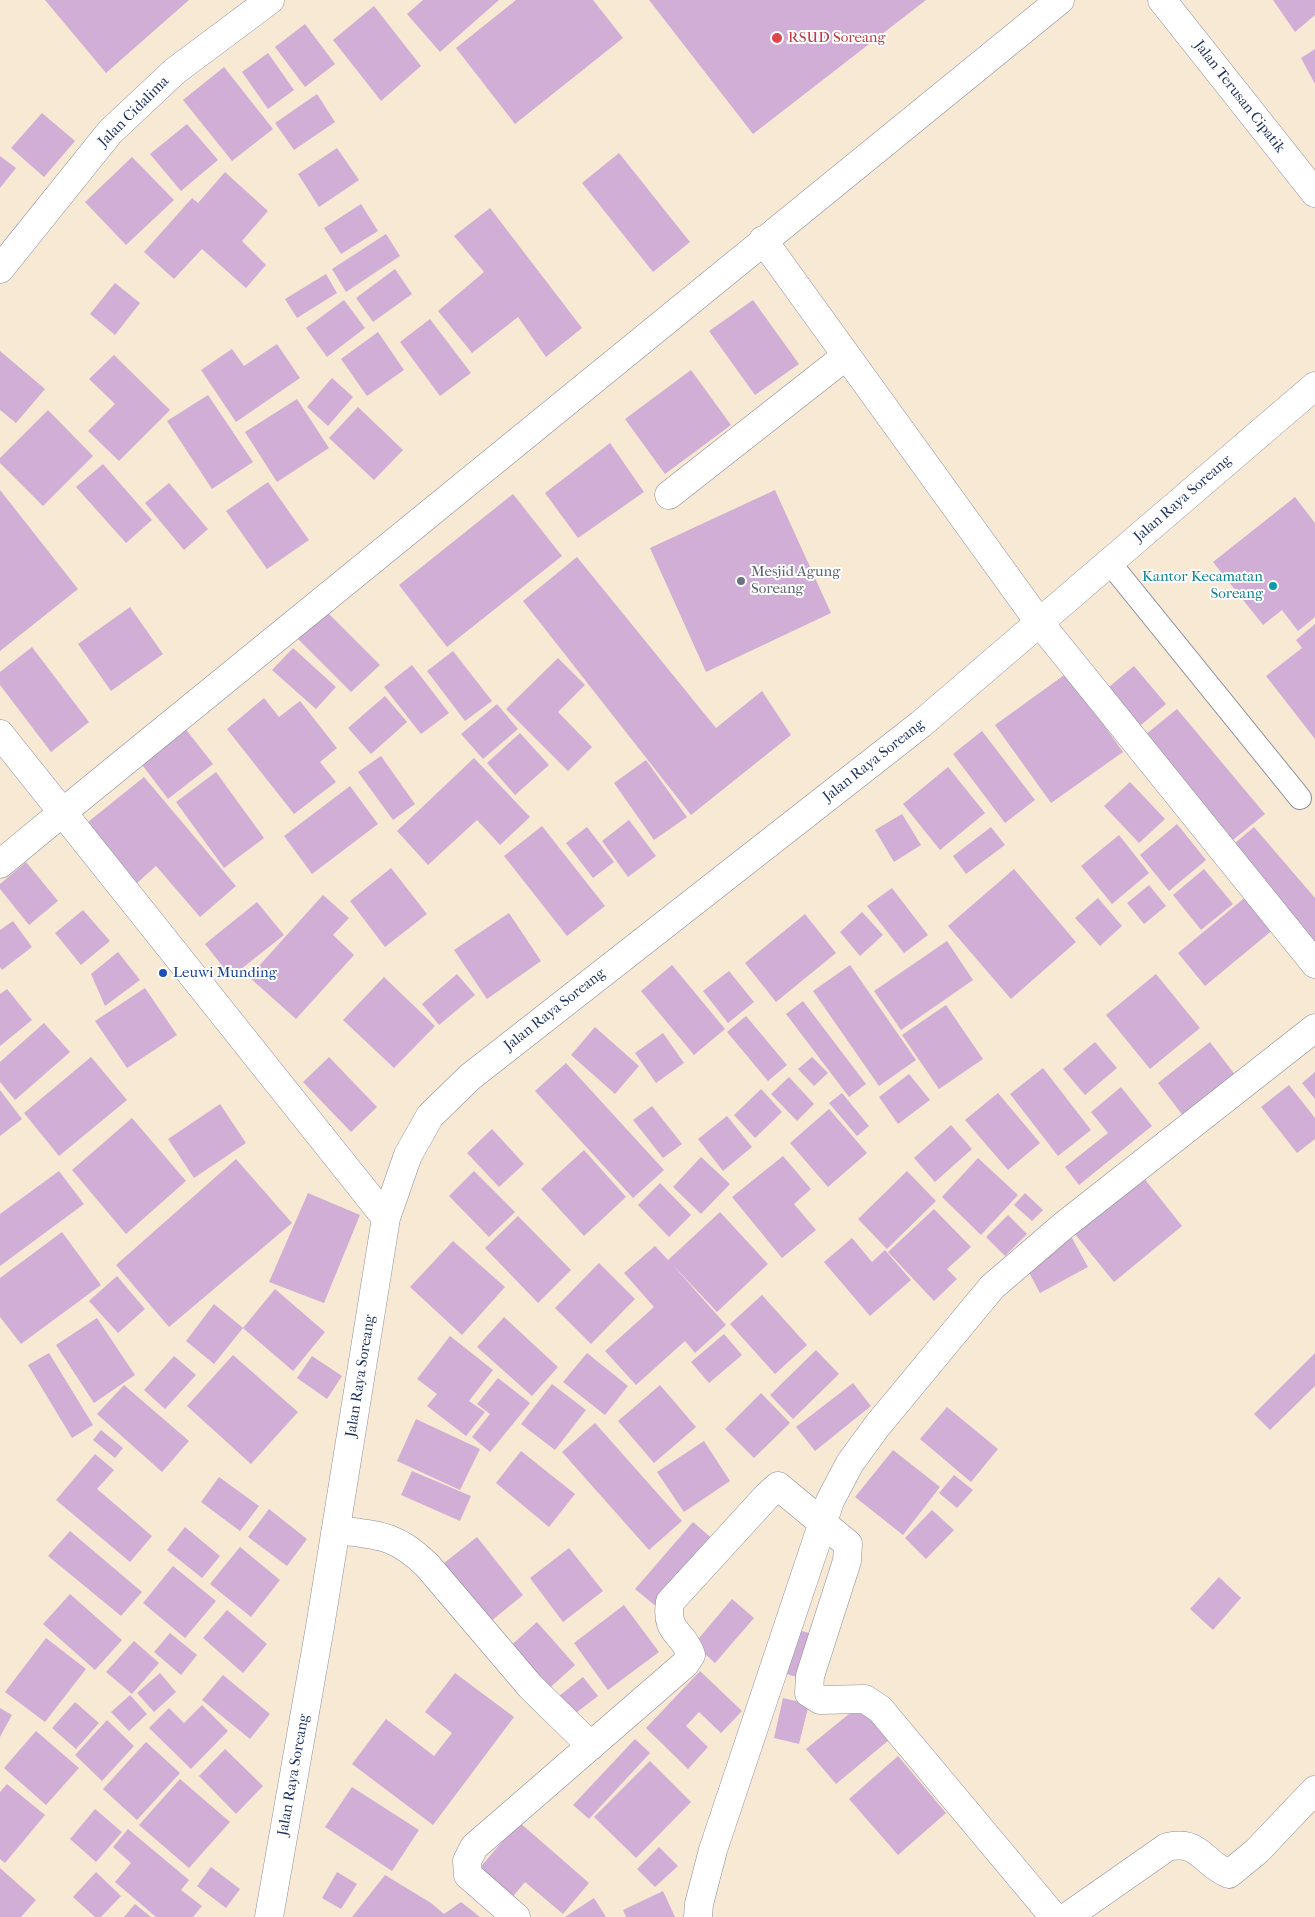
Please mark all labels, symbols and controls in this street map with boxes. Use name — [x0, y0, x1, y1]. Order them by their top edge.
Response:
place label: RSUD Soreang — [788, 29, 886, 47]
marker: RSUD Soreang — [770, 31, 784, 45]
street label: Jalan Terusan Cipatik — [1189, 37, 1289, 157]
street label: Jalan Cidalima — [95, 73, 173, 151]
street label: Jalan Raya Soreang — [1130, 452, 1236, 546]
place label: Mesjid Agung Soreang — [751, 563, 840, 598]
place label: Kantor Kecamatan Soreang — [1142, 568, 1263, 603]
marker: Mesjid Agung Soreang — [735, 575, 747, 587]
marker: Kantor Kecamatan Soreang — [1267, 580, 1279, 592]
street label: Jalan Raya Soreang — [820, 716, 928, 806]
place label: Leuwi Munding — [173, 964, 277, 982]
street label: Jalan Raya Soreang — [501, 965, 609, 1055]
marker: Leuwi Munding — [157, 967, 169, 979]
street label: Jalan Raya Soreang — [342, 1314, 380, 1438]
street label: Jalan Raya Soreang — [274, 1713, 314, 1837]

